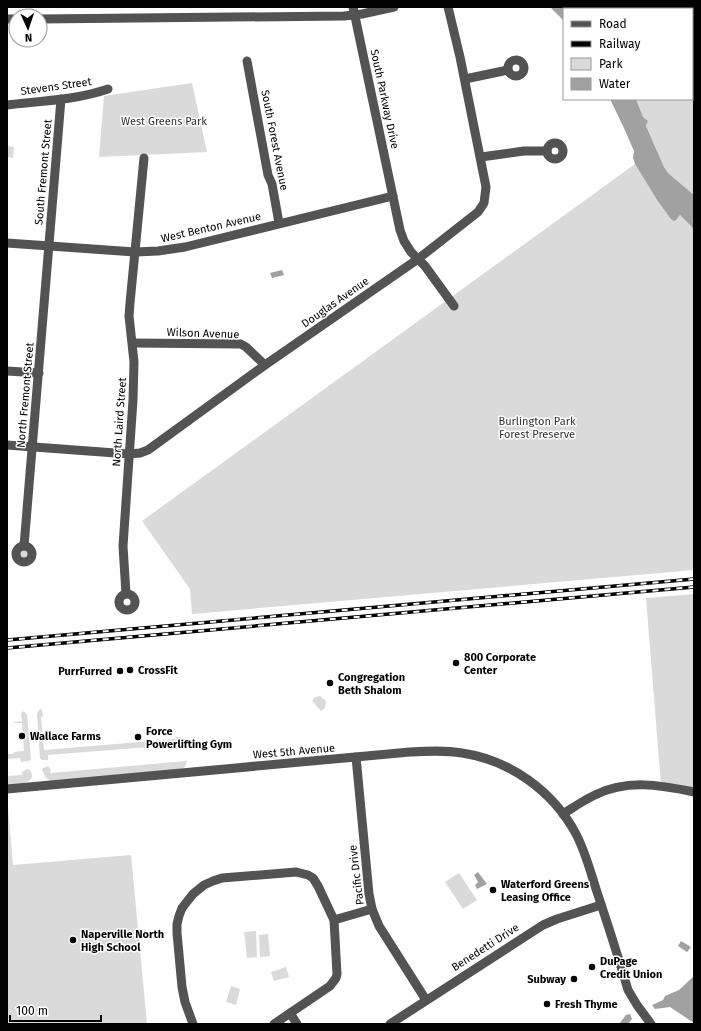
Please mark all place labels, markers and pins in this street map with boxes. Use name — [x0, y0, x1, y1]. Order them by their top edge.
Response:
place label: 800 Corporate Center — [464, 651, 536, 677]
marker: 800 Corporate Center — [451, 658, 461, 668]
place label: CrossFit — [138, 664, 178, 677]
place label: PurrFurred — [58, 665, 112, 678]
marker: CrossFit — [125, 665, 135, 675]
marker: PurrFurred — [115, 666, 125, 676]
place label: Congregation Beth Shalom — [338, 671, 405, 697]
marker: Congregation Beth Shalom — [325, 678, 335, 688]
place label: Force Powerlifting Gym — [146, 725, 232, 751]
place label: Wallace Farms — [30, 730, 102, 743]
marker: Wallace Farms — [17, 731, 27, 741]
marker: Force Powerlifting Gym — [133, 732, 143, 742]
place label: Waterford Greens Leasing Office — [501, 878, 590, 904]
marker: Waterford Greens Leasing Office — [488, 885, 498, 895]
place label: Naperville North High School — [81, 928, 164, 954]
marker: Naperville North High School — [68, 935, 78, 945]
place label: DuPage Credit Union — [600, 955, 662, 981]
marker: DuPage Credit Union — [587, 962, 597, 972]
place label: Subway — [527, 973, 566, 986]
marker: Subway — [569, 974, 579, 984]
place label: Fresh Thyme — [555, 998, 618, 1011]
marker: Fresh Thyme — [542, 999, 552, 1009]

